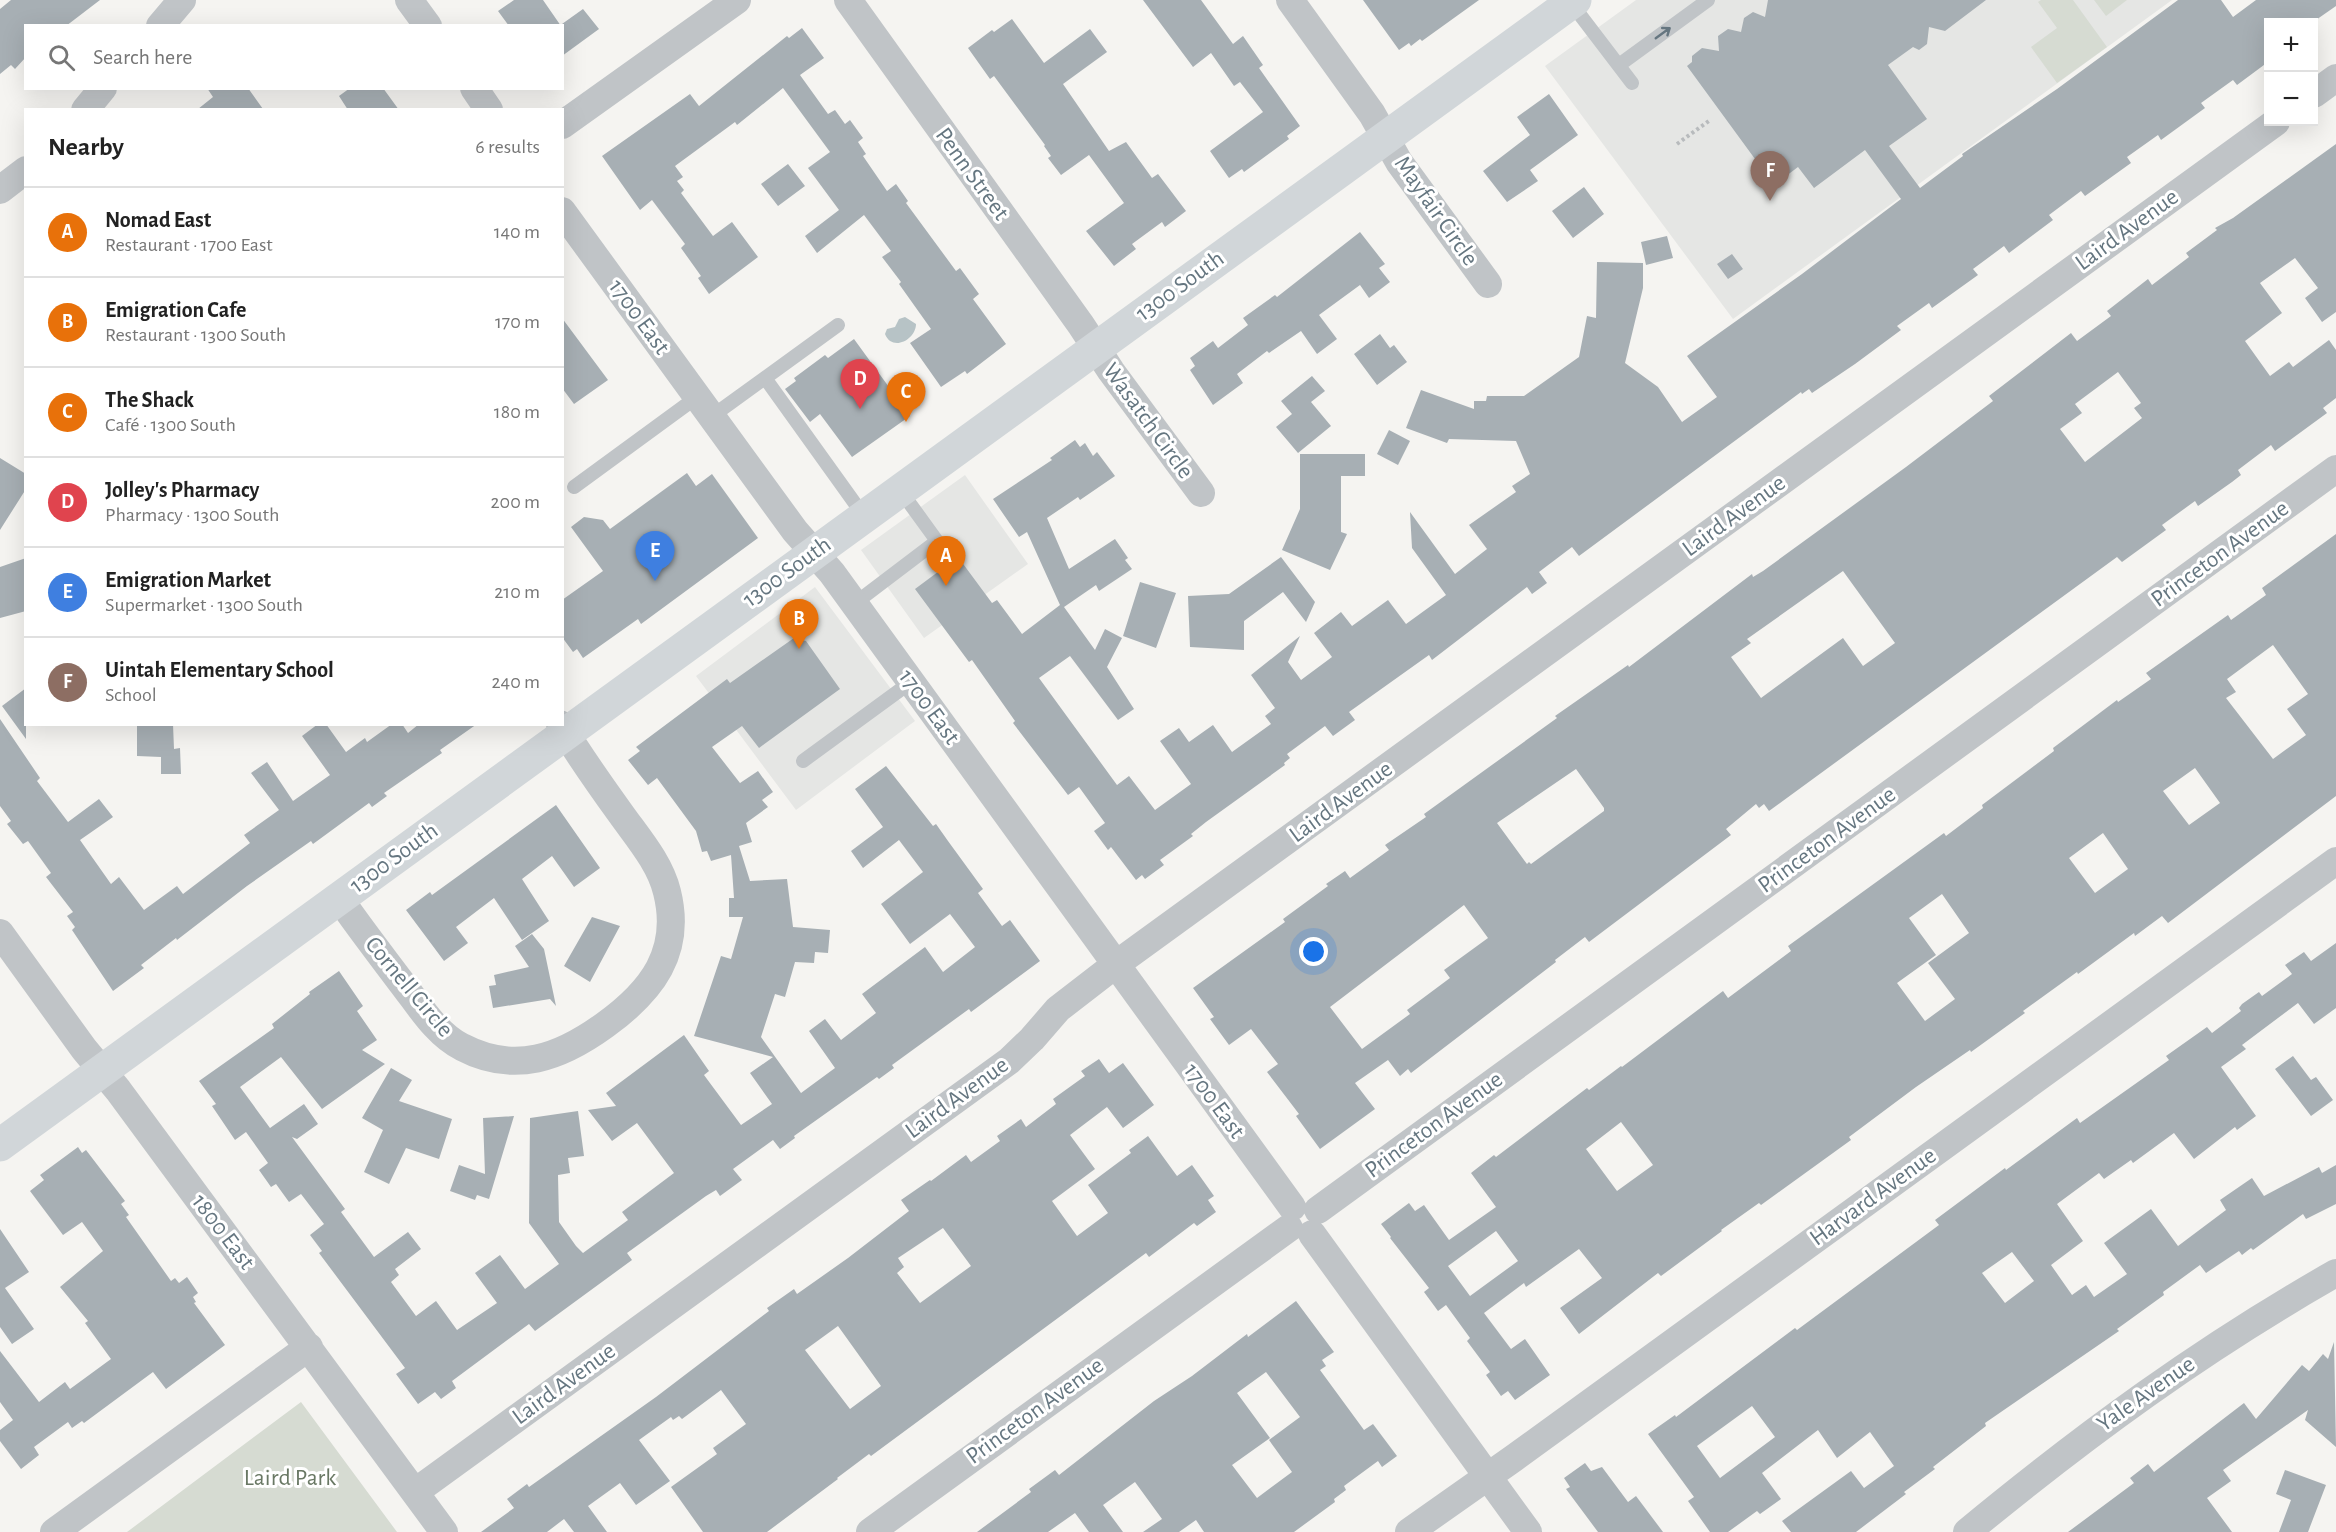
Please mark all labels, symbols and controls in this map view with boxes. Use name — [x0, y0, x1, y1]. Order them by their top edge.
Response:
map controls — [2264, 18, 2318, 126]
button: + — [2264, 18, 2318, 72]
search box — [24, 24, 564, 90]
one-way arrow — [1655, 27, 1671, 39]
icon: search — [45, 41, 78, 74]
text: Search here — [93, 46, 192, 68]
button: − — [2264, 72, 2318, 126]
street label: Penn Street — [931, 123, 1014, 225]
text: Nearby — [48, 134, 124, 160]
text: 6 results — [475, 137, 540, 157]
street label: Mayfair Circle — [1390, 152, 1482, 270]
pin: F — [1750, 152, 1790, 201]
street label: Laird Avenue — [2071, 185, 2183, 275]
text: Nomad East — [105, 209, 211, 231]
text: A — [62, 222, 74, 242]
text: 140 m — [494, 222, 540, 242]
text: Restaurant · 1700 East — [105, 235, 273, 255]
street label: 1300 South — [1131, 246, 1229, 326]
street label: 1700 East — [604, 275, 674, 359]
text: Emigration Cafe — [105, 299, 247, 321]
text: B — [62, 312, 73, 332]
text: 170 m — [495, 312, 540, 332]
text: Restaurant · 1300 South — [105, 325, 286, 345]
street label: Wasatch Circle — [1098, 359, 1198, 483]
pin: D — [840, 360, 880, 409]
pin: C — [886, 372, 926, 422]
text: The Shack — [105, 389, 194, 411]
text: C — [62, 402, 73, 422]
text: 180 m — [494, 402, 540, 422]
text: Café · 1300 South — [105, 415, 236, 435]
street label: Laird Avenue — [1678, 471, 1790, 561]
text: Jolley's Pharmacy — [105, 479, 259, 501]
text: D — [61, 492, 74, 512]
text: 200 m — [490, 492, 540, 512]
street label: Princeton Avenue — [2147, 496, 2293, 612]
text: Pharmacy · 1300 South — [105, 505, 279, 525]
pin: E — [636, 532, 674, 581]
street label: 1300 South — [738, 532, 836, 612]
pin: A — [926, 536, 966, 586]
text: Emigration Market — [105, 569, 271, 591]
text: E — [62, 582, 73, 602]
text: 210 m — [494, 582, 540, 602]
text: Supermarket · 1300 South — [105, 595, 303, 615]
pin: B — [780, 600, 818, 649]
text: Uintah Elementary School — [105, 659, 334, 681]
street label: 1700 East — [894, 665, 964, 749]
text: F — [63, 672, 72, 692]
text: 240 m — [491, 672, 540, 692]
text: School — [105, 685, 157, 705]
street label: Laird Avenue — [1285, 757, 1397, 847]
street label: Princeton Avenue — [1754, 782, 1900, 898]
street label: 1300 South — [345, 818, 443, 898]
street label: Cornell Circle — [360, 932, 458, 1042]
your location — [1299, 937, 1328, 966]
street label: Laird Avenue — [901, 1053, 1013, 1143]
street label: 1700 East — [1179, 1059, 1249, 1143]
street label: Princeton Avenue — [1361, 1067, 1507, 1183]
street label: Harvard Avenue — [1805, 1143, 1941, 1251]
street label: 1800 East — [187, 1190, 259, 1274]
street label: Laird Avenue — [508, 1339, 620, 1429]
street label: Yale Avenue — [2093, 1352, 2199, 1436]
street label: Princeton Avenue — [962, 1353, 1108, 1469]
park label: Laird Park — [244, 1466, 336, 1490]

